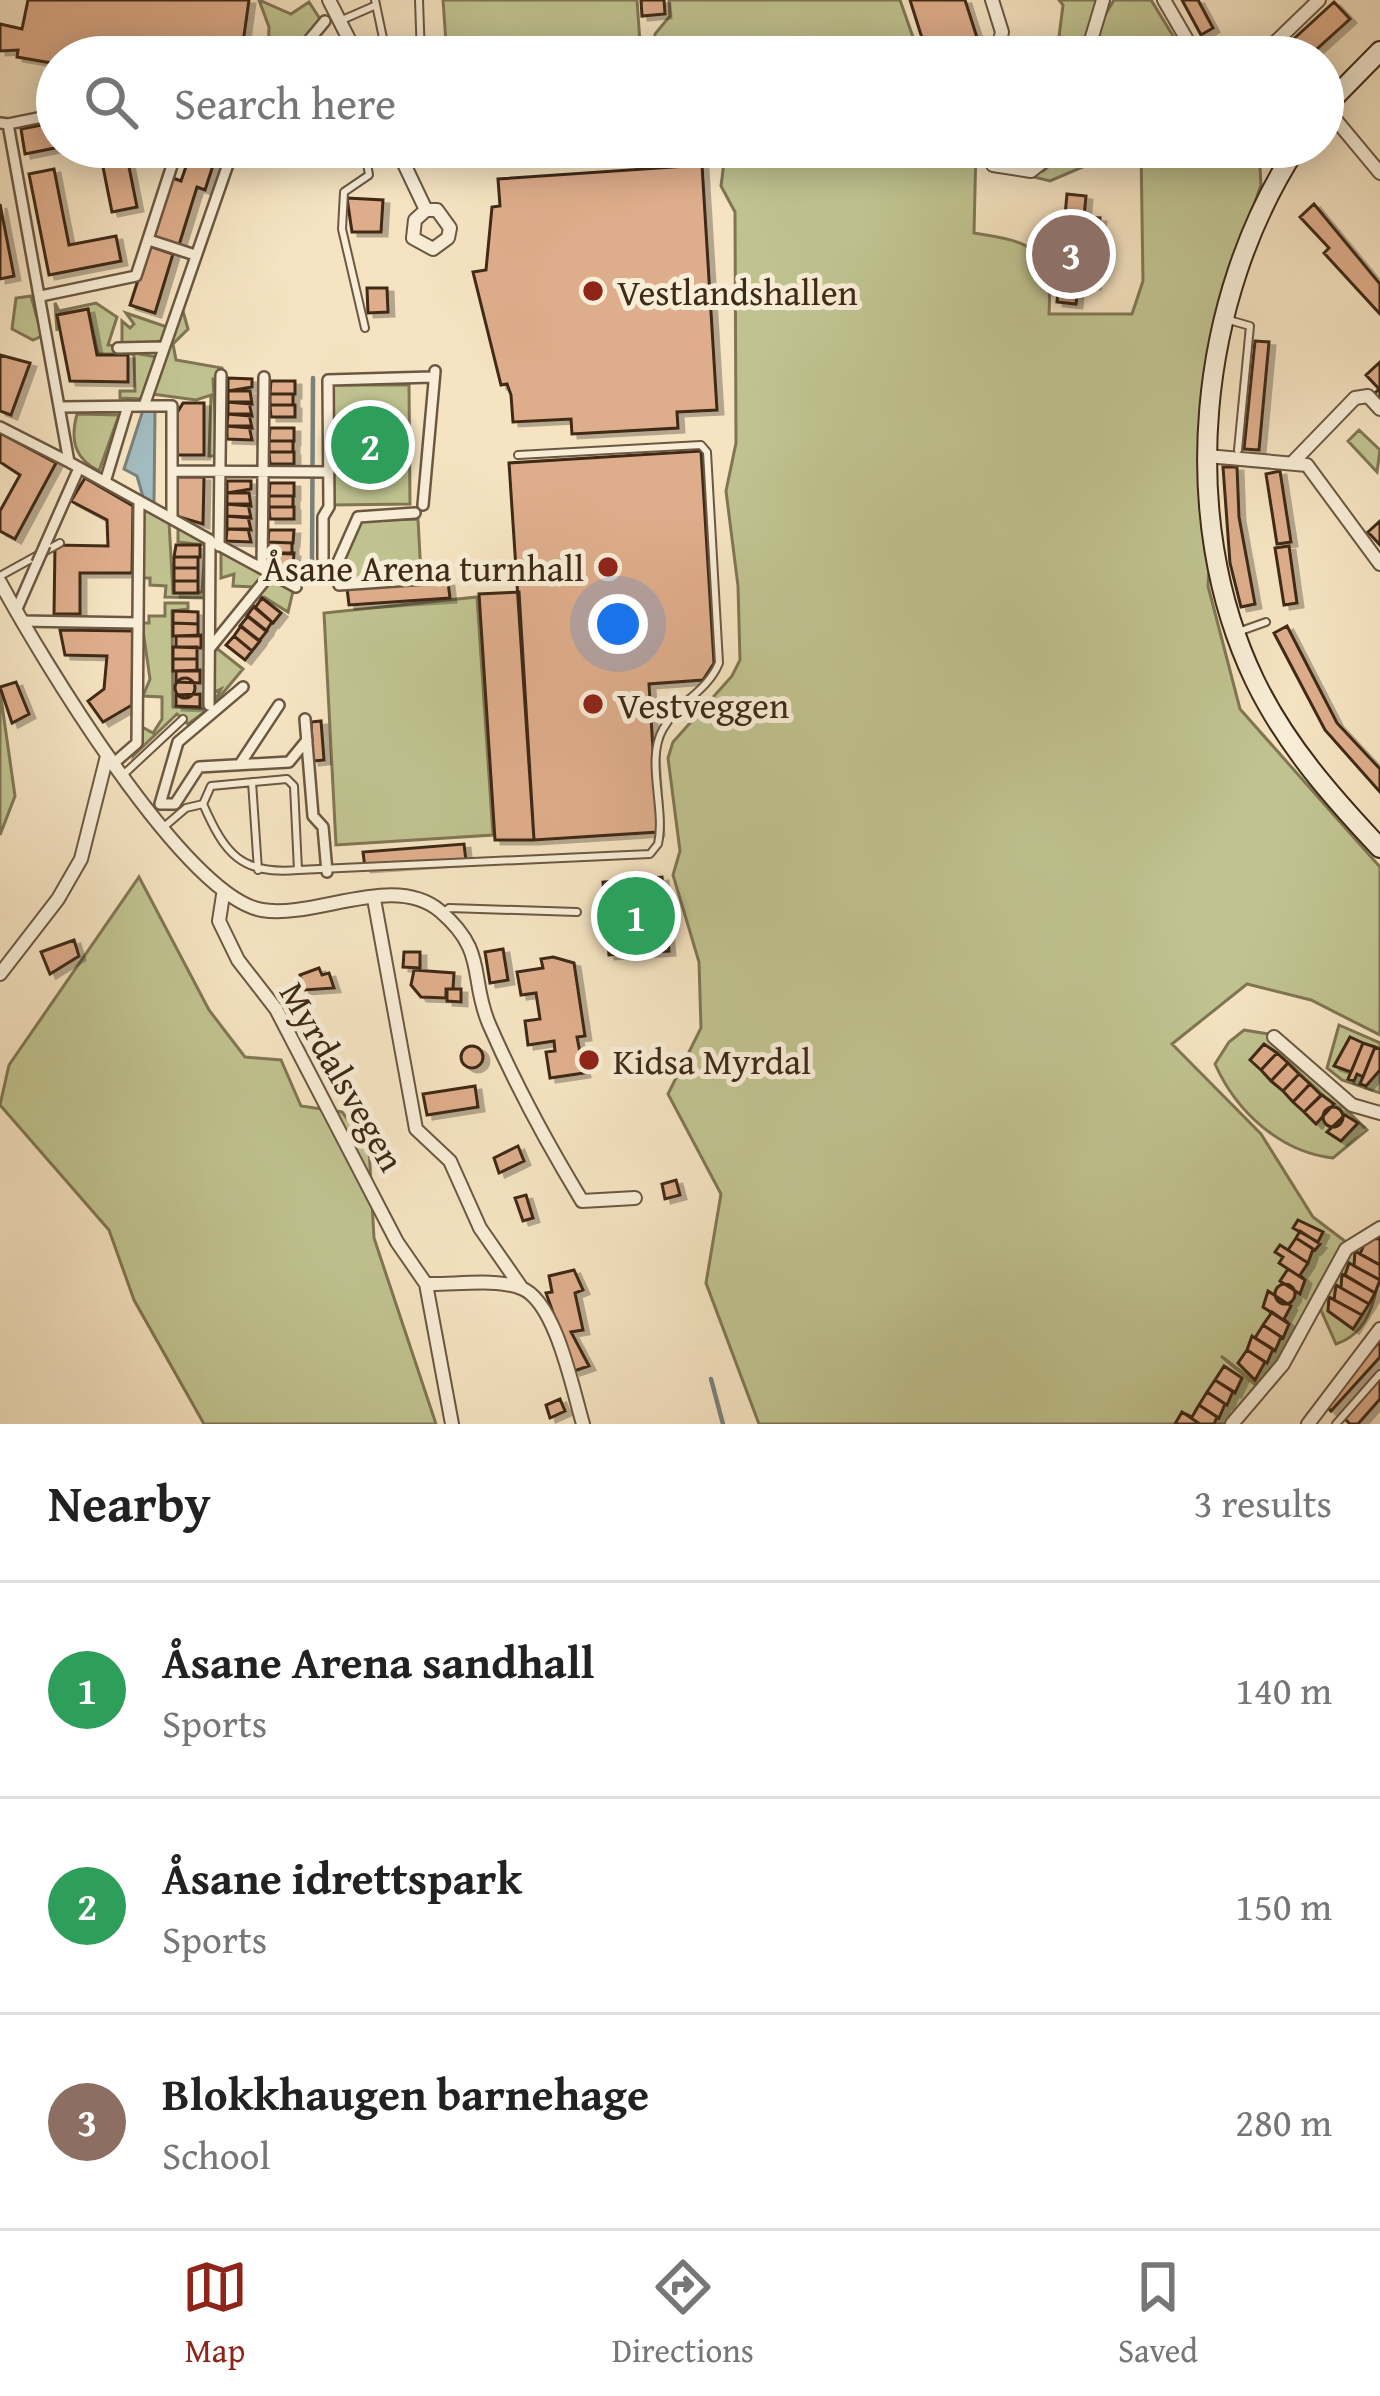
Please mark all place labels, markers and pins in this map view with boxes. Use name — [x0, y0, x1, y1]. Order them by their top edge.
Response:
pin: 3 — [1032, 209, 1110, 299]
place label: Vestlandshallen — [617, 265, 858, 318]
marker: Vestlandshallen — [580, 278, 606, 304]
pin: 2 — [331, 400, 409, 490]
place label: Åsane Arena turnhall — [263, 541, 584, 594]
marker: Åsane Arena turnhall — [595, 554, 621, 580]
place label: Vestveggen — [617, 678, 789, 731]
marker: Vestveggen — [580, 691, 606, 717]
pin: 1 — [597, 871, 675, 961]
place label: Kidsa Myrdal — [613, 1034, 811, 1087]
marker: Kidsa Myrdal — [576, 1047, 602, 1073]

